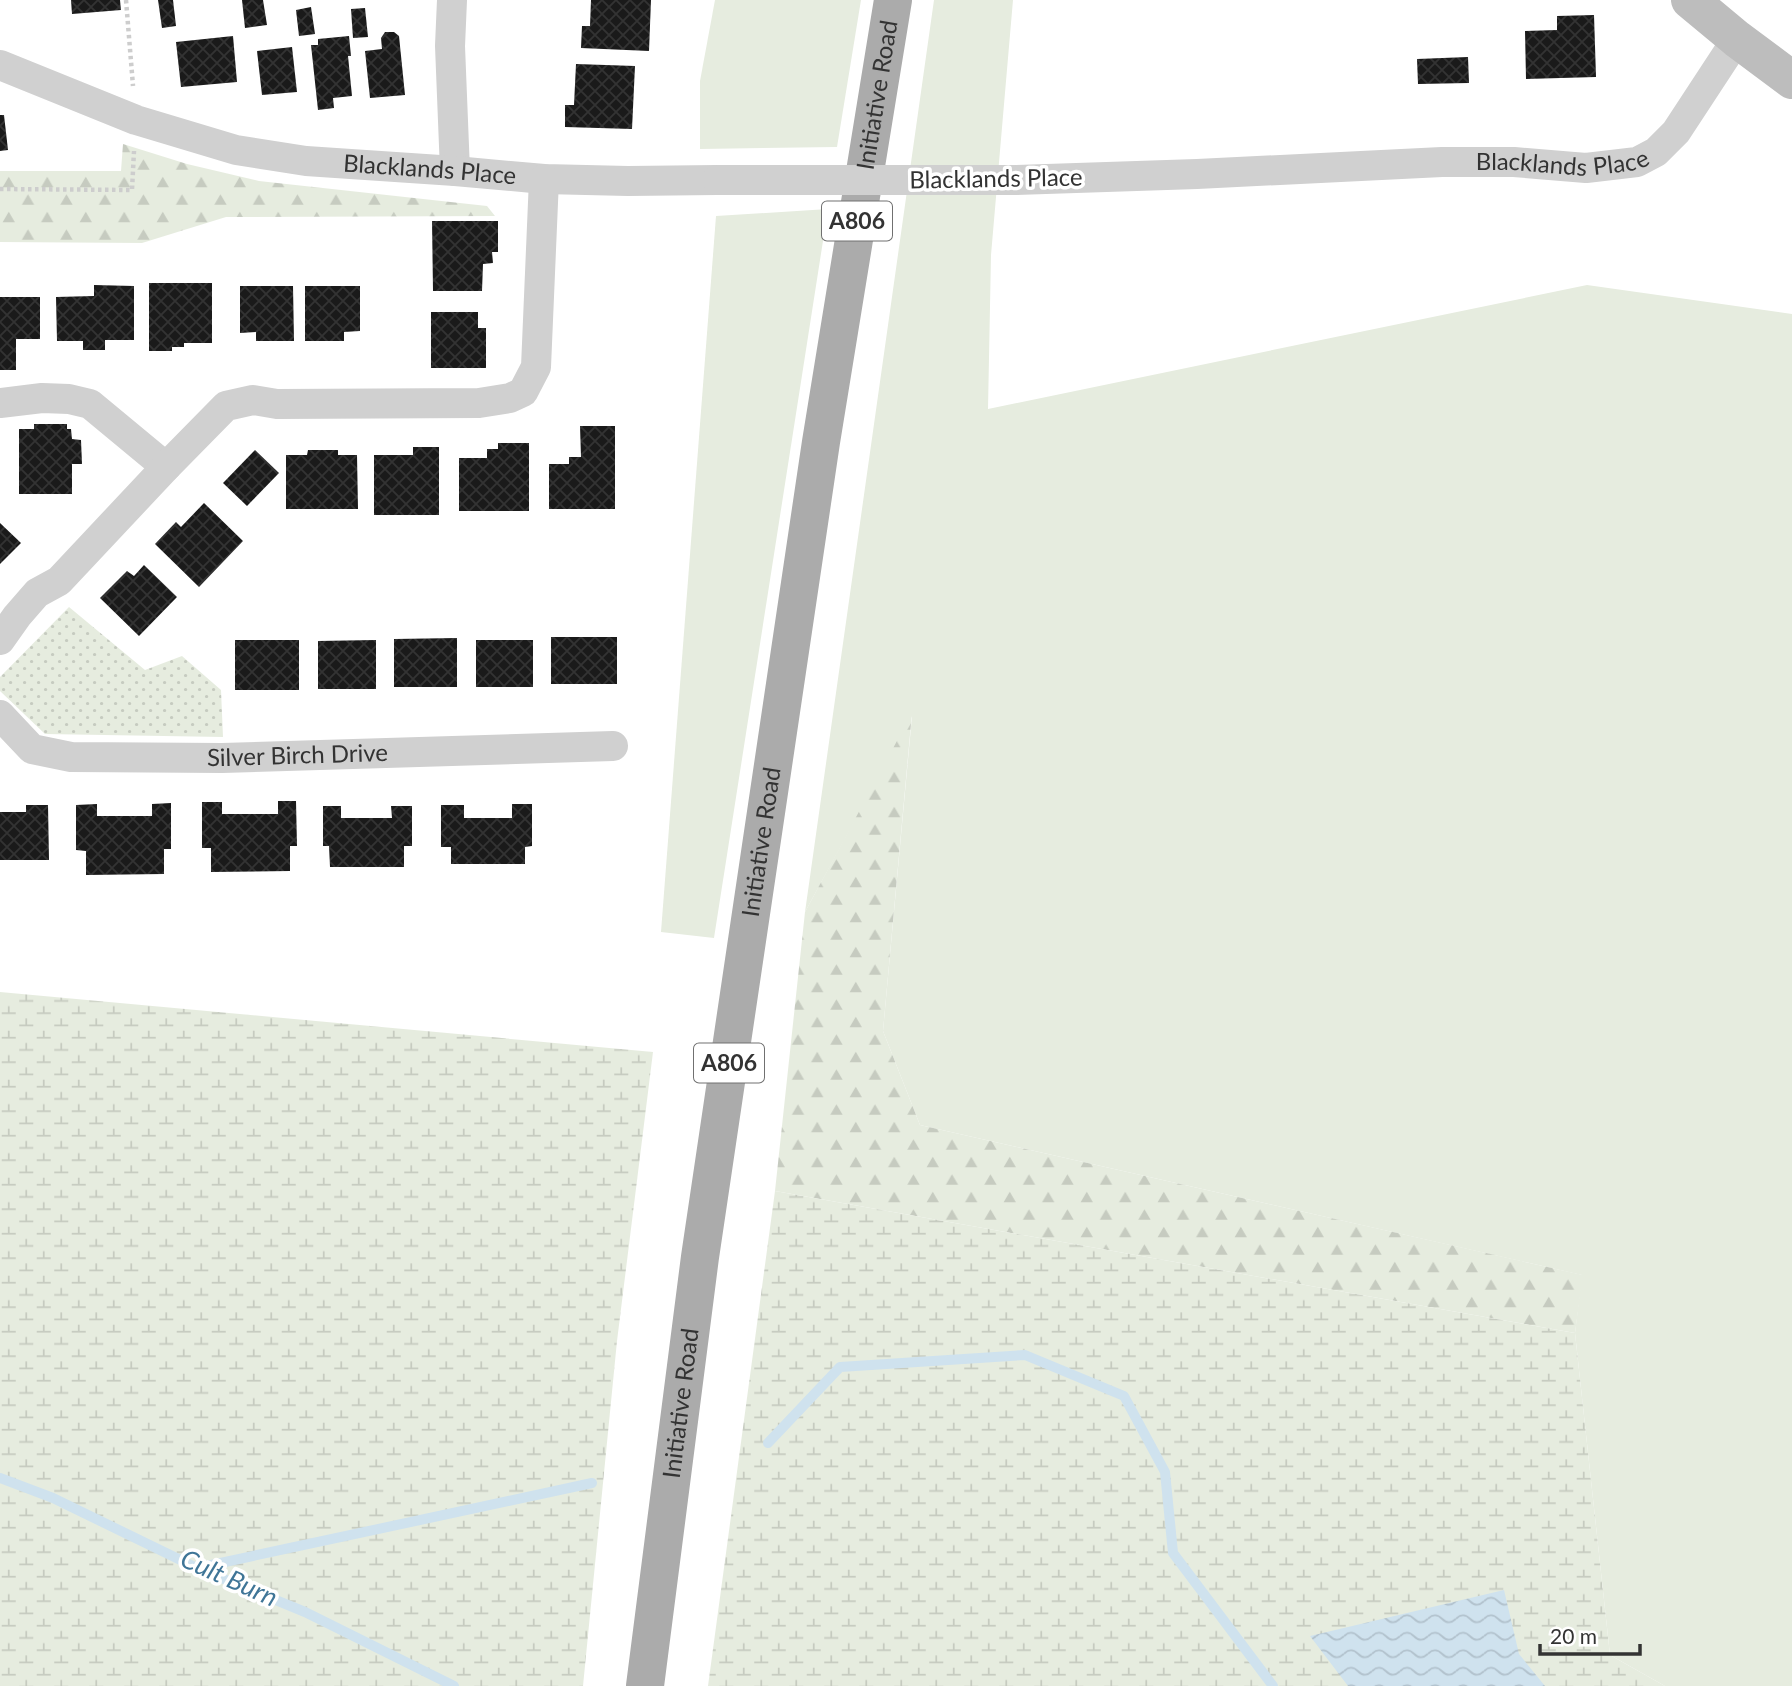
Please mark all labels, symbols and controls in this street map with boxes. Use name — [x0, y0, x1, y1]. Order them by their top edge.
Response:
street label: Initiative Road — [850, 18, 903, 172]
street label: Blacklands Place — [1476, 142, 1653, 181]
street label: Blacklands Place — [342, 148, 518, 189]
street label: Blacklands Place — [909, 161, 1083, 194]
road number: A806 — [822, 202, 892, 241]
street label: Silver Birch Drive — [207, 737, 388, 771]
street label: Initiative Road — [735, 765, 786, 919]
road number: A806 — [694, 1044, 764, 1082]
street label: Initiative Road — [656, 1326, 704, 1480]
water label: Cult Burn — [176, 1542, 283, 1613]
scale bar — [1540, 1612, 1640, 1656]
text: 20 m — [1550, 1623, 1597, 1648]

